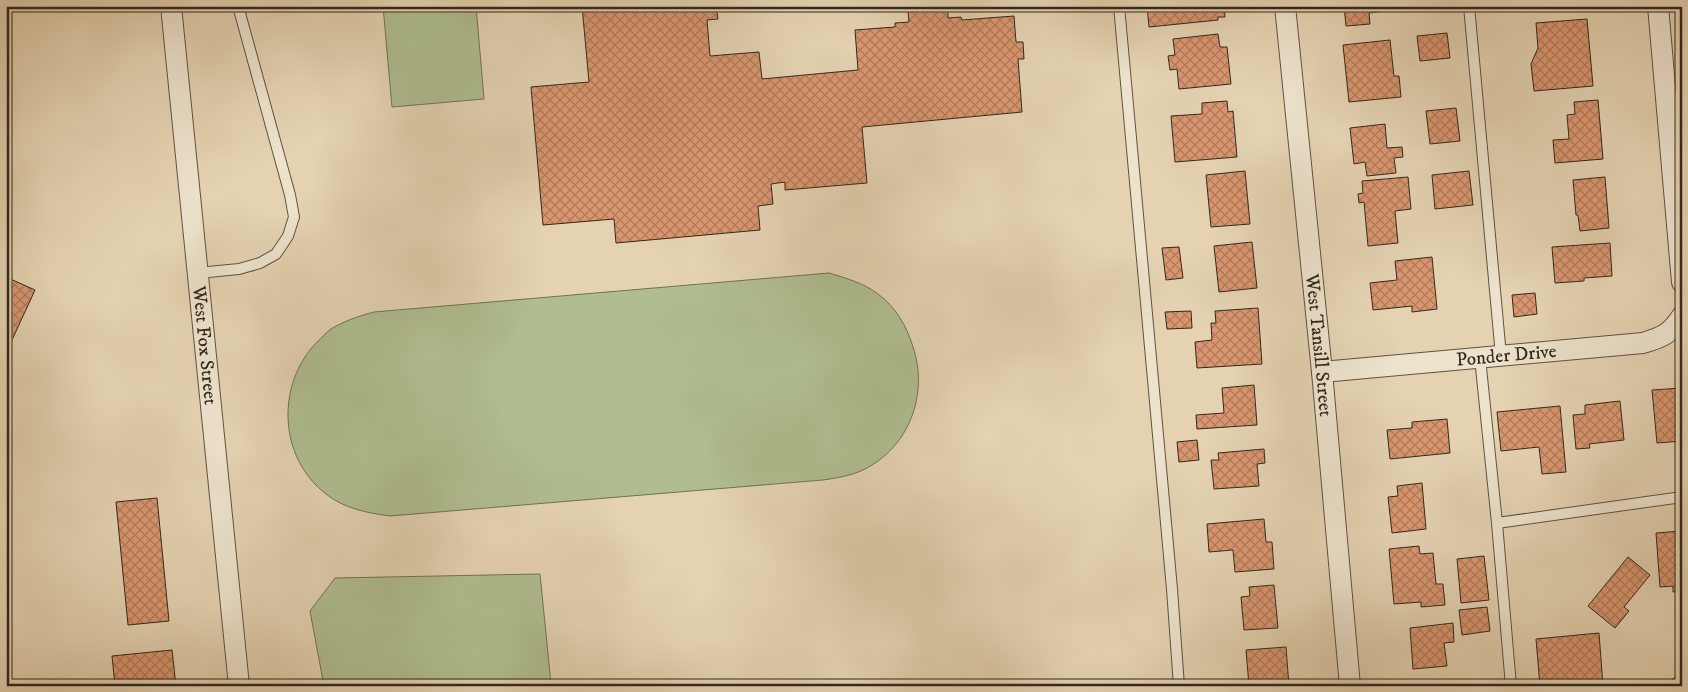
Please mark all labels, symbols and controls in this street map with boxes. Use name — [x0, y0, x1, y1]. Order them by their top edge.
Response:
street label: West Tansill Street — [1301, 272, 1337, 418]
street label: West Fox Street — [187, 284, 222, 406]
street label: Ponder Drive — [1455, 339, 1558, 371]

